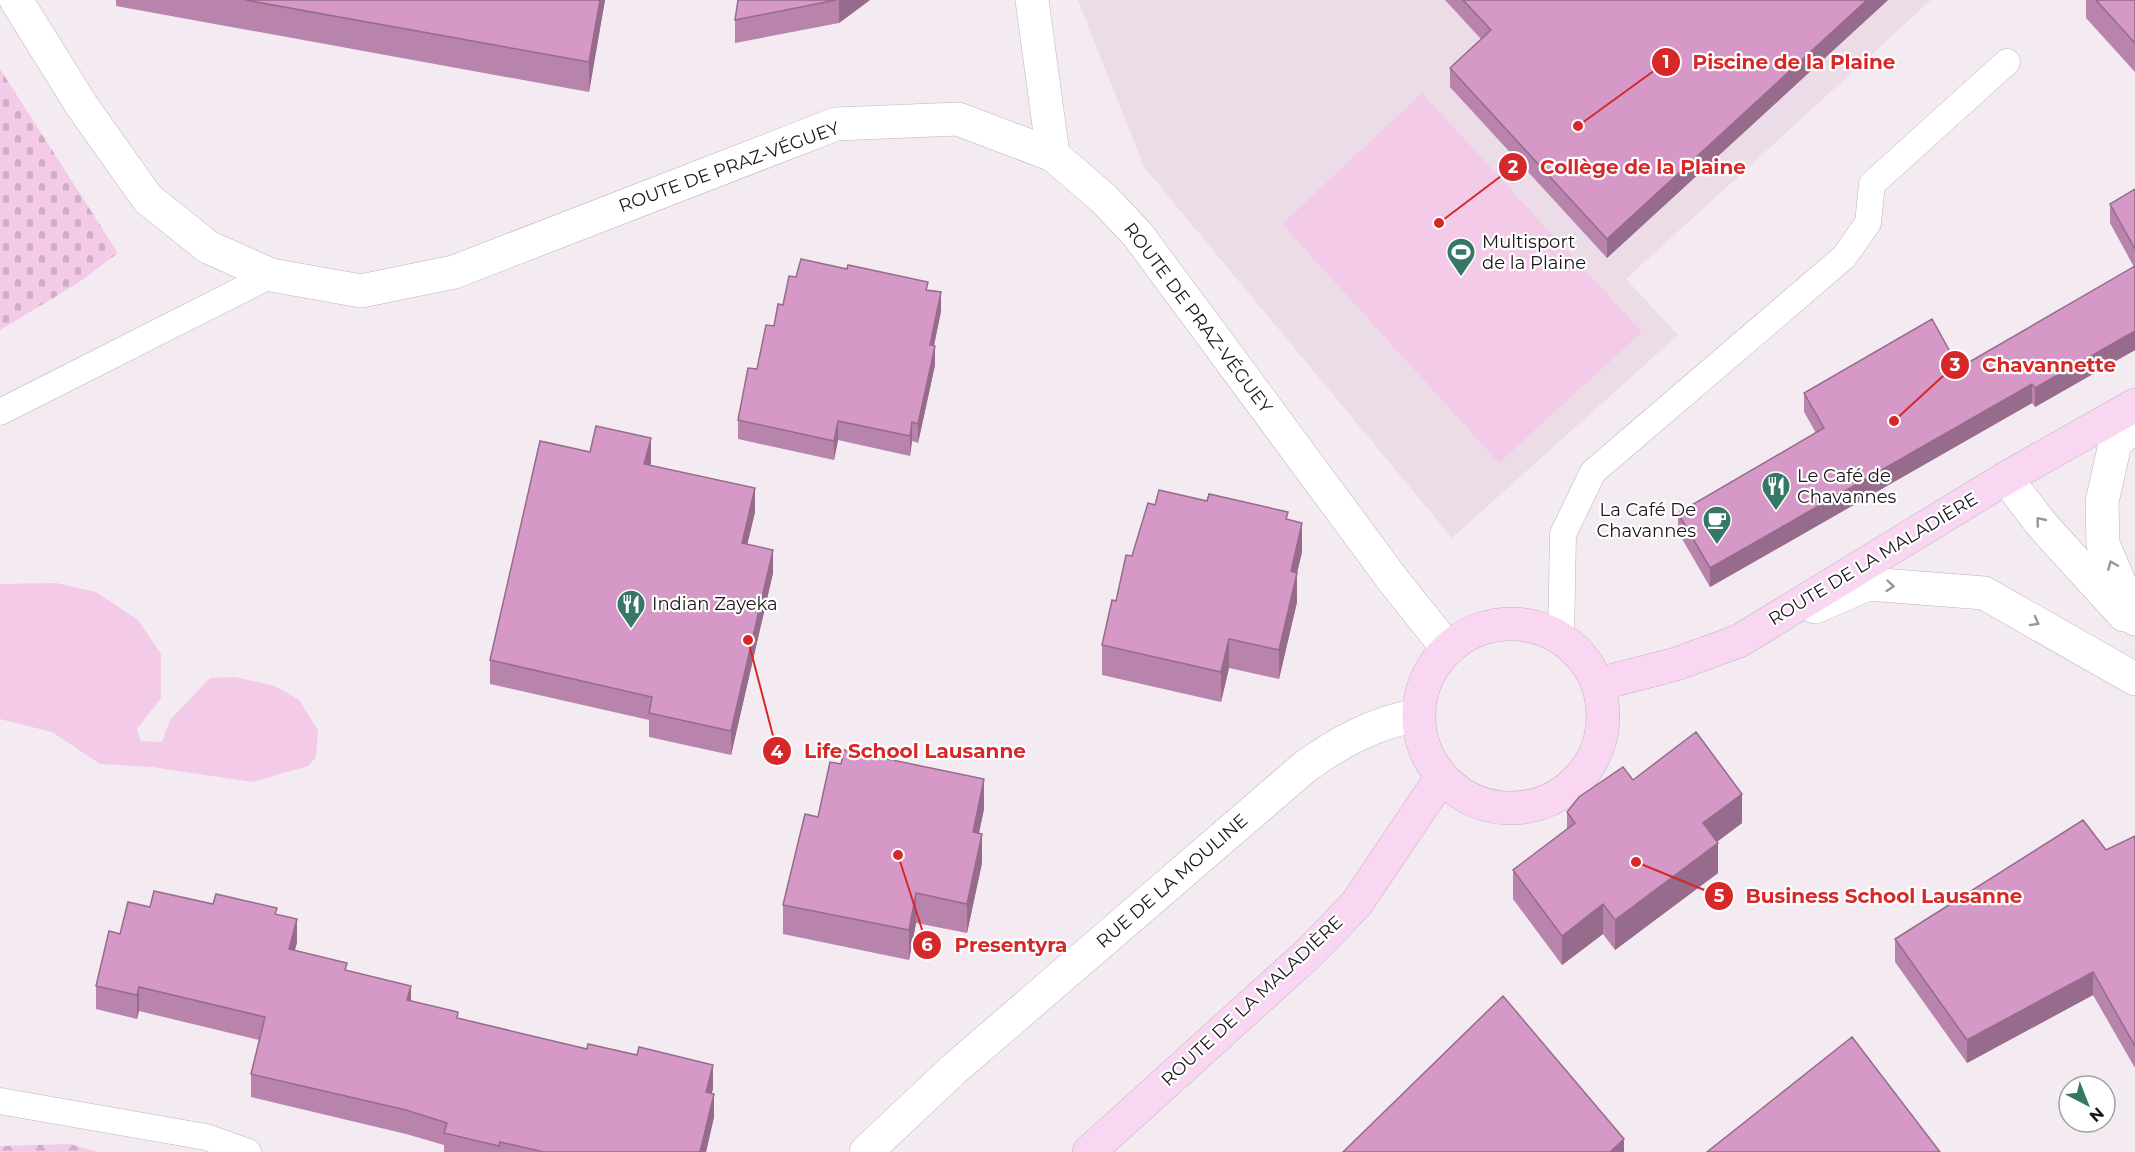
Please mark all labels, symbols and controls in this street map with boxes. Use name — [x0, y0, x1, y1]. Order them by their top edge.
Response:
callout: Piscine de la Plaine — [1651, 43, 1908, 81]
text: Piscine de la Plaine — [1693, 50, 1895, 74]
text: 1 — [1662, 51, 1670, 73]
street label: ROUTE DE PRAZ-VÉGUEY — [616, 117, 843, 217]
callout: Collège de la Plaine — [1498, 148, 1758, 186]
text: Collège de la Plaine — [1540, 155, 1746, 179]
text: 2 — [1508, 156, 1519, 178]
street label: ROUTE DE PRAZ-VÉGUEY — [1119, 218, 1277, 418]
place label: Multisport de la Plaine — [1482, 231, 1586, 274]
sports icon: Multisport de la Plaine — [1445, 236, 1477, 278]
callout: Chavannette — [1940, 346, 2128, 384]
text: Chavannette — [1982, 353, 2116, 377]
text: 3 — [1949, 354, 1961, 376]
place label: Le Café de Chavannes — [1797, 465, 1897, 508]
restaurant icon: Le Café de Chavannes — [1760, 470, 1792, 512]
street label: ROUTE DE LA MALADIÈRE — [1764, 488, 1982, 630]
place label: La Café De Chavannes — [1597, 499, 1696, 542]
cafe icon: La Café De Chavannes — [1701, 504, 1733, 546]
one-way arrow — [2036, 517, 2047, 528]
one-way arrow — [2107, 560, 2119, 571]
one-way arrow — [1886, 579, 1895, 592]
restaurant icon: Indian Zayeka — [615, 588, 647, 630]
place label: Indian Zayeka — [652, 593, 778, 615]
one-way arrow — [2029, 615, 2039, 626]
callout: Life School Lausanne — [762, 732, 1038, 770]
text: Life School Lausanne — [804, 739, 1026, 763]
text: 4 — [771, 741, 784, 763]
street label: RUE DE LA MOULINE — [1092, 809, 1252, 953]
callout: Business School Lausanne — [1704, 877, 2035, 915]
text: Business School Lausanne — [1746, 884, 2022, 908]
text: 5 — [1714, 885, 1725, 907]
street label: ROUTE DE LA MALADIÈRE — [1157, 911, 1347, 1091]
callout: Presentyra — [912, 926, 1079, 964]
text: Presentyra — [955, 933, 1067, 957]
text: 6 — [921, 934, 933, 956]
north arrow — [2057, 1074, 2117, 1134]
text: N — [2086, 1103, 2108, 1126]

